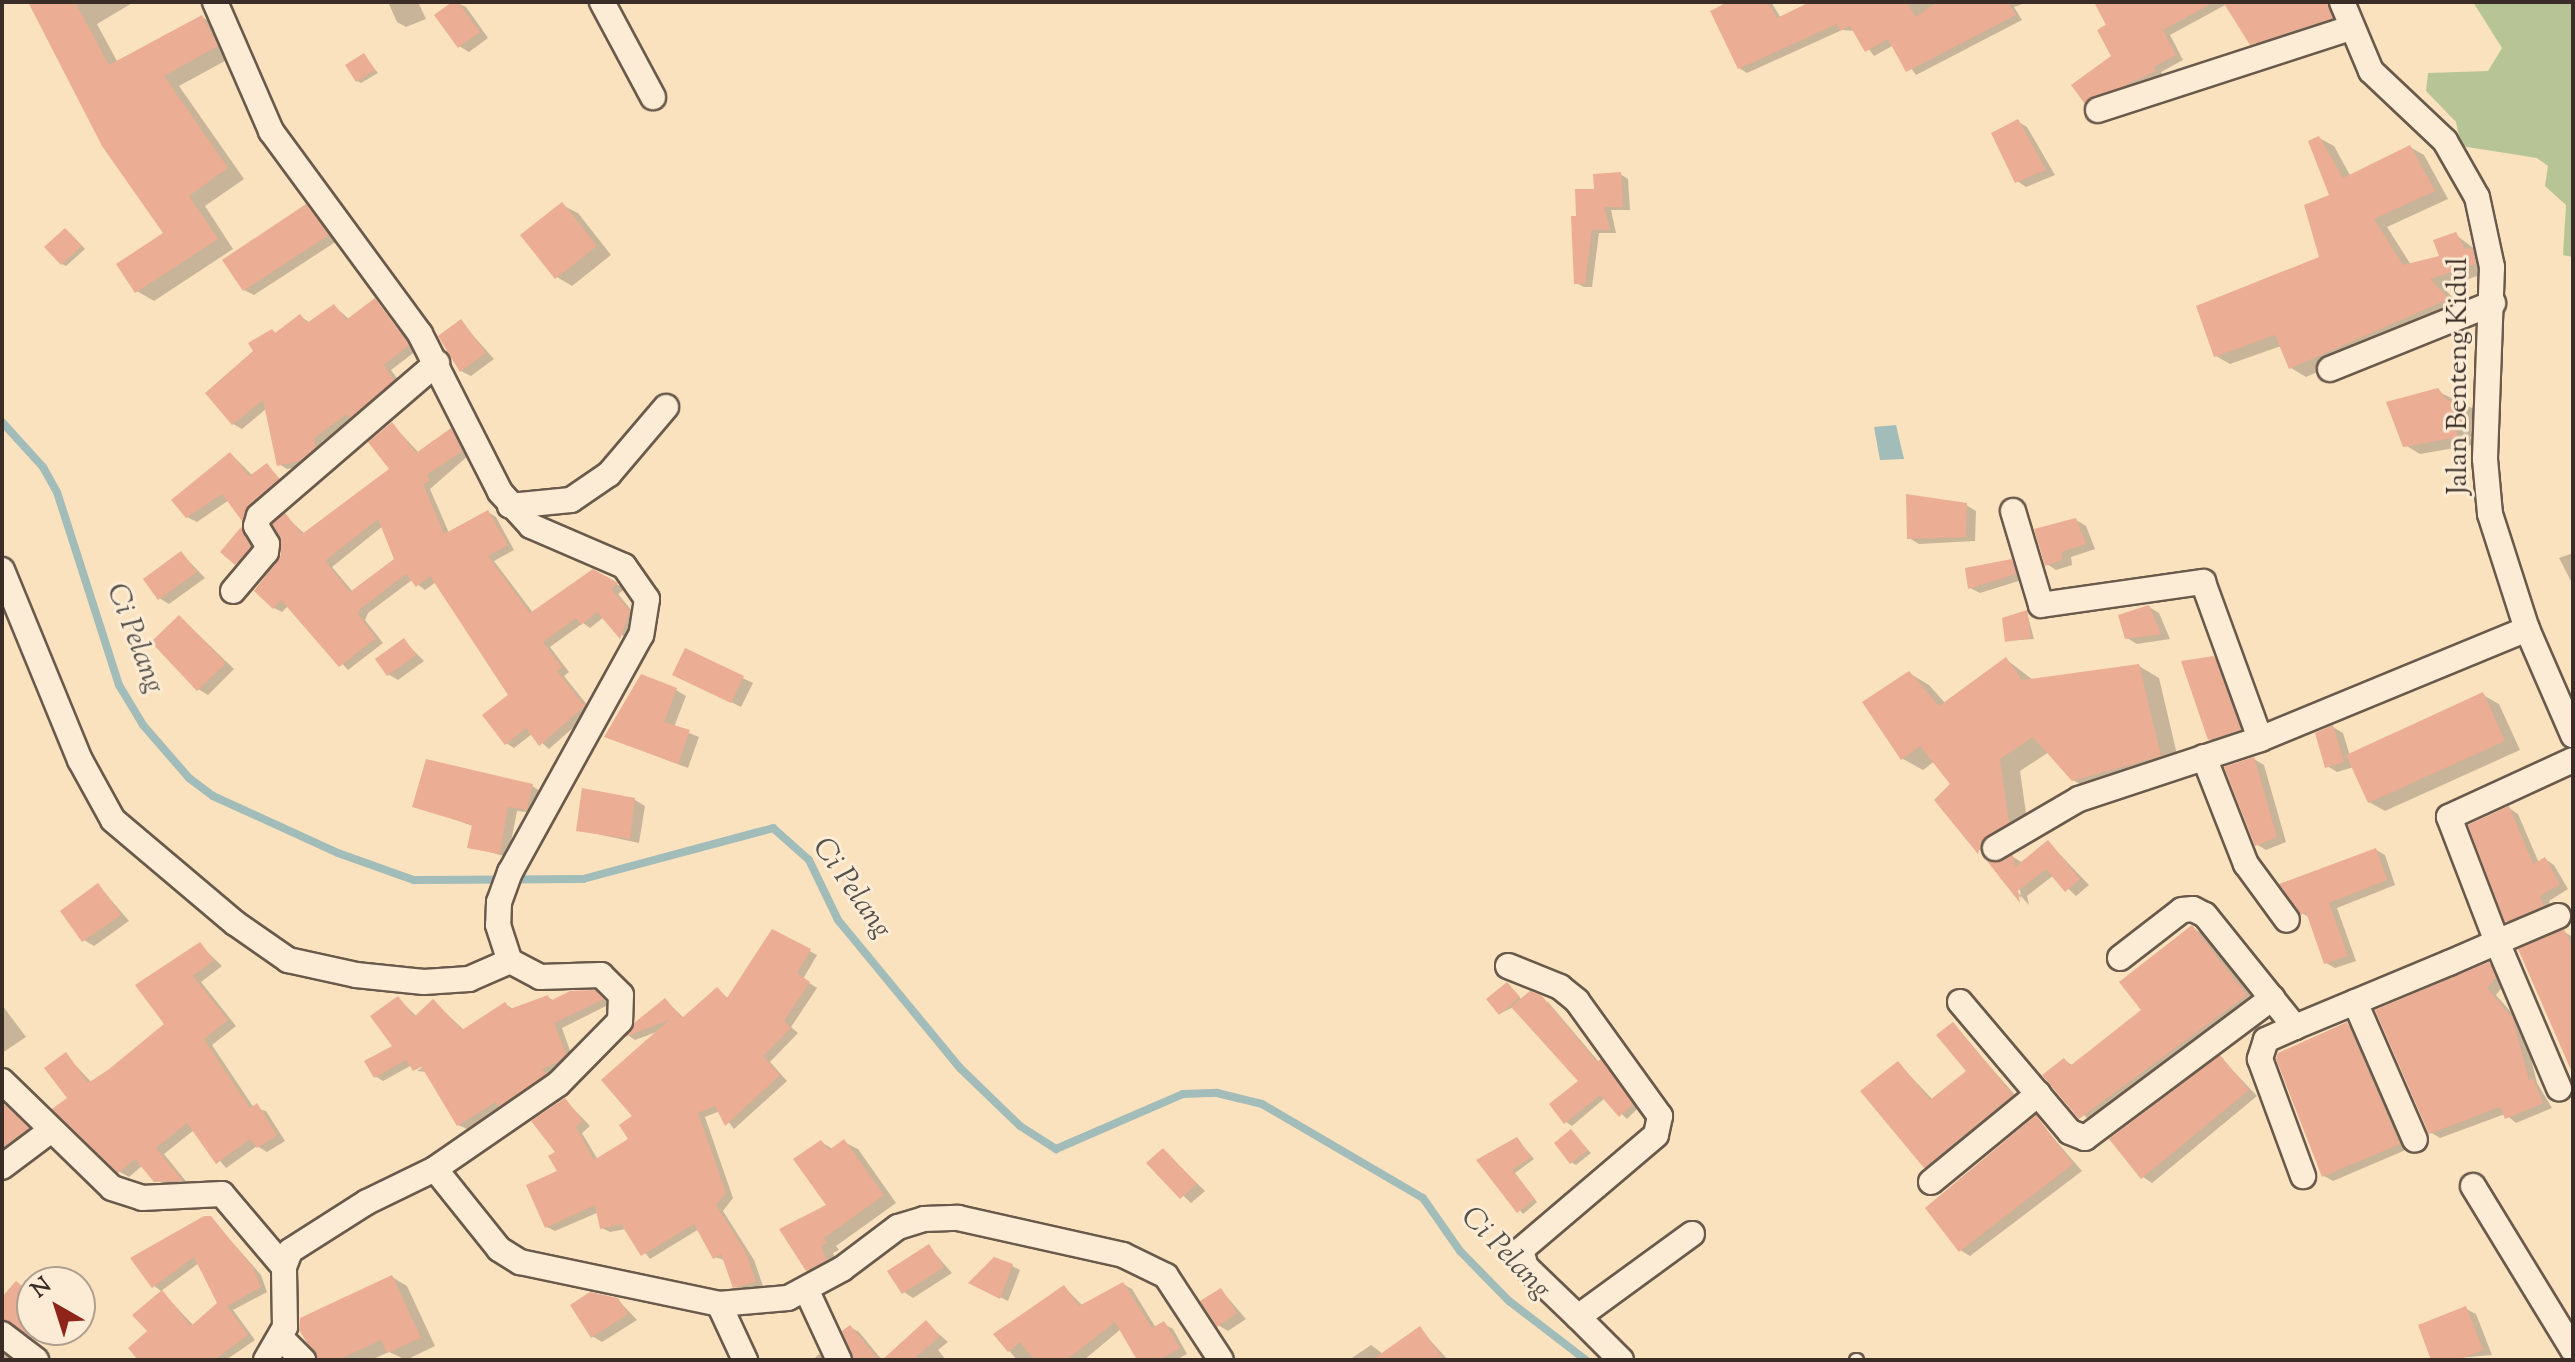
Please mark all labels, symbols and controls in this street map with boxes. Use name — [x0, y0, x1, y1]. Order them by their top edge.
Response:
street label: Jalan Benteng Kidul — [2442, 257, 2476, 495]
water label: Ci Pelang — [97, 579, 171, 699]
water label: Ci Pelang — [803, 832, 899, 946]
water label: Ci Pelang — [1452, 1200, 1558, 1308]
north arrow — [16, 1266, 96, 1346]
text: N — [25, 1271, 59, 1307]

